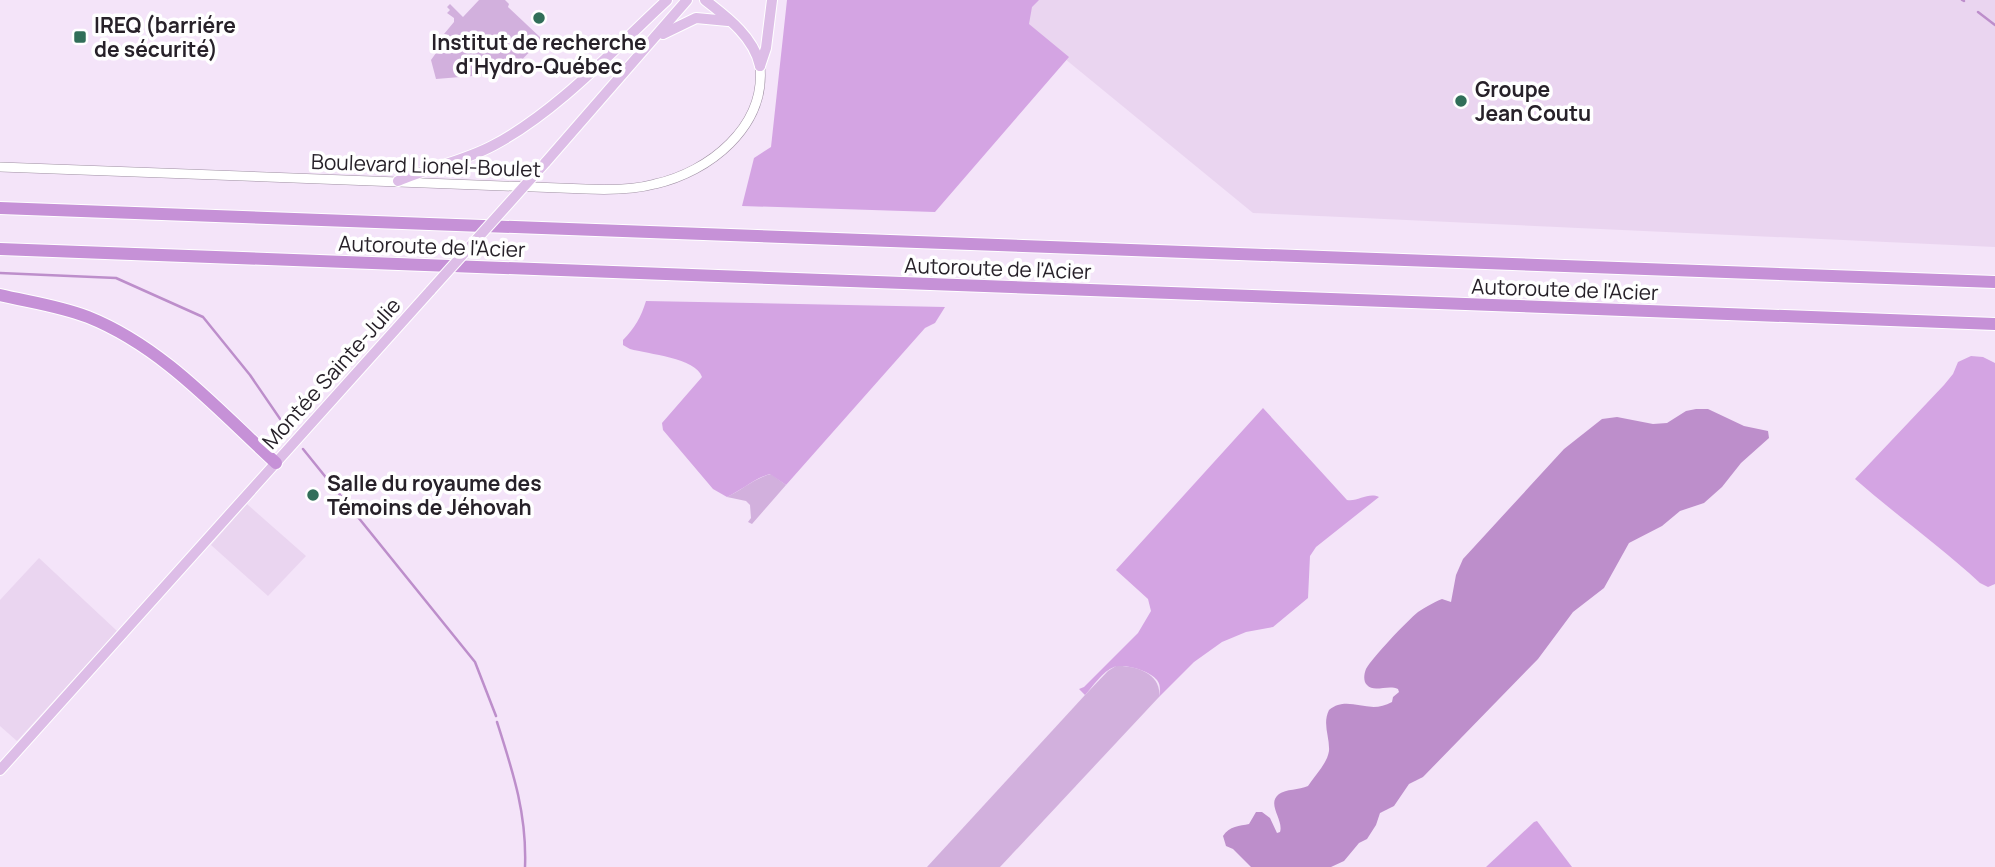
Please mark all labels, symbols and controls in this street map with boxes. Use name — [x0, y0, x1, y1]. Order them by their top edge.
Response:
marker: Institut de recherche d'Hydro-Québec — [531, 10, 547, 26]
place label: IREQ (barriére de sécurité) — [94, 11, 236, 63]
place label: Institut de recherche d'Hydro-Québec — [431, 28, 647, 80]
marker: IREQ (barriére de sécurité) — [72, 29, 88, 45]
place label: Groupe Jean Coutu — [1475, 75, 1591, 127]
marker: Groupe Jean Coutu — [1453, 93, 1469, 109]
street label: Boulevard Lionel-Boulet — [311, 147, 541, 183]
street label: Autoroute de l'Acier — [338, 229, 527, 263]
street label: Autoroute de l'Acier — [904, 251, 1093, 285]
street label: Autoroute de l'Acier — [1471, 272, 1660, 306]
street label: Montée Sainte-Julie — [256, 291, 406, 455]
place label: Salle du royaume des Témoins de Jéhovah — [327, 469, 542, 521]
marker: Salle du royaume des Témoins de Jéhovah — [305, 487, 321, 503]

